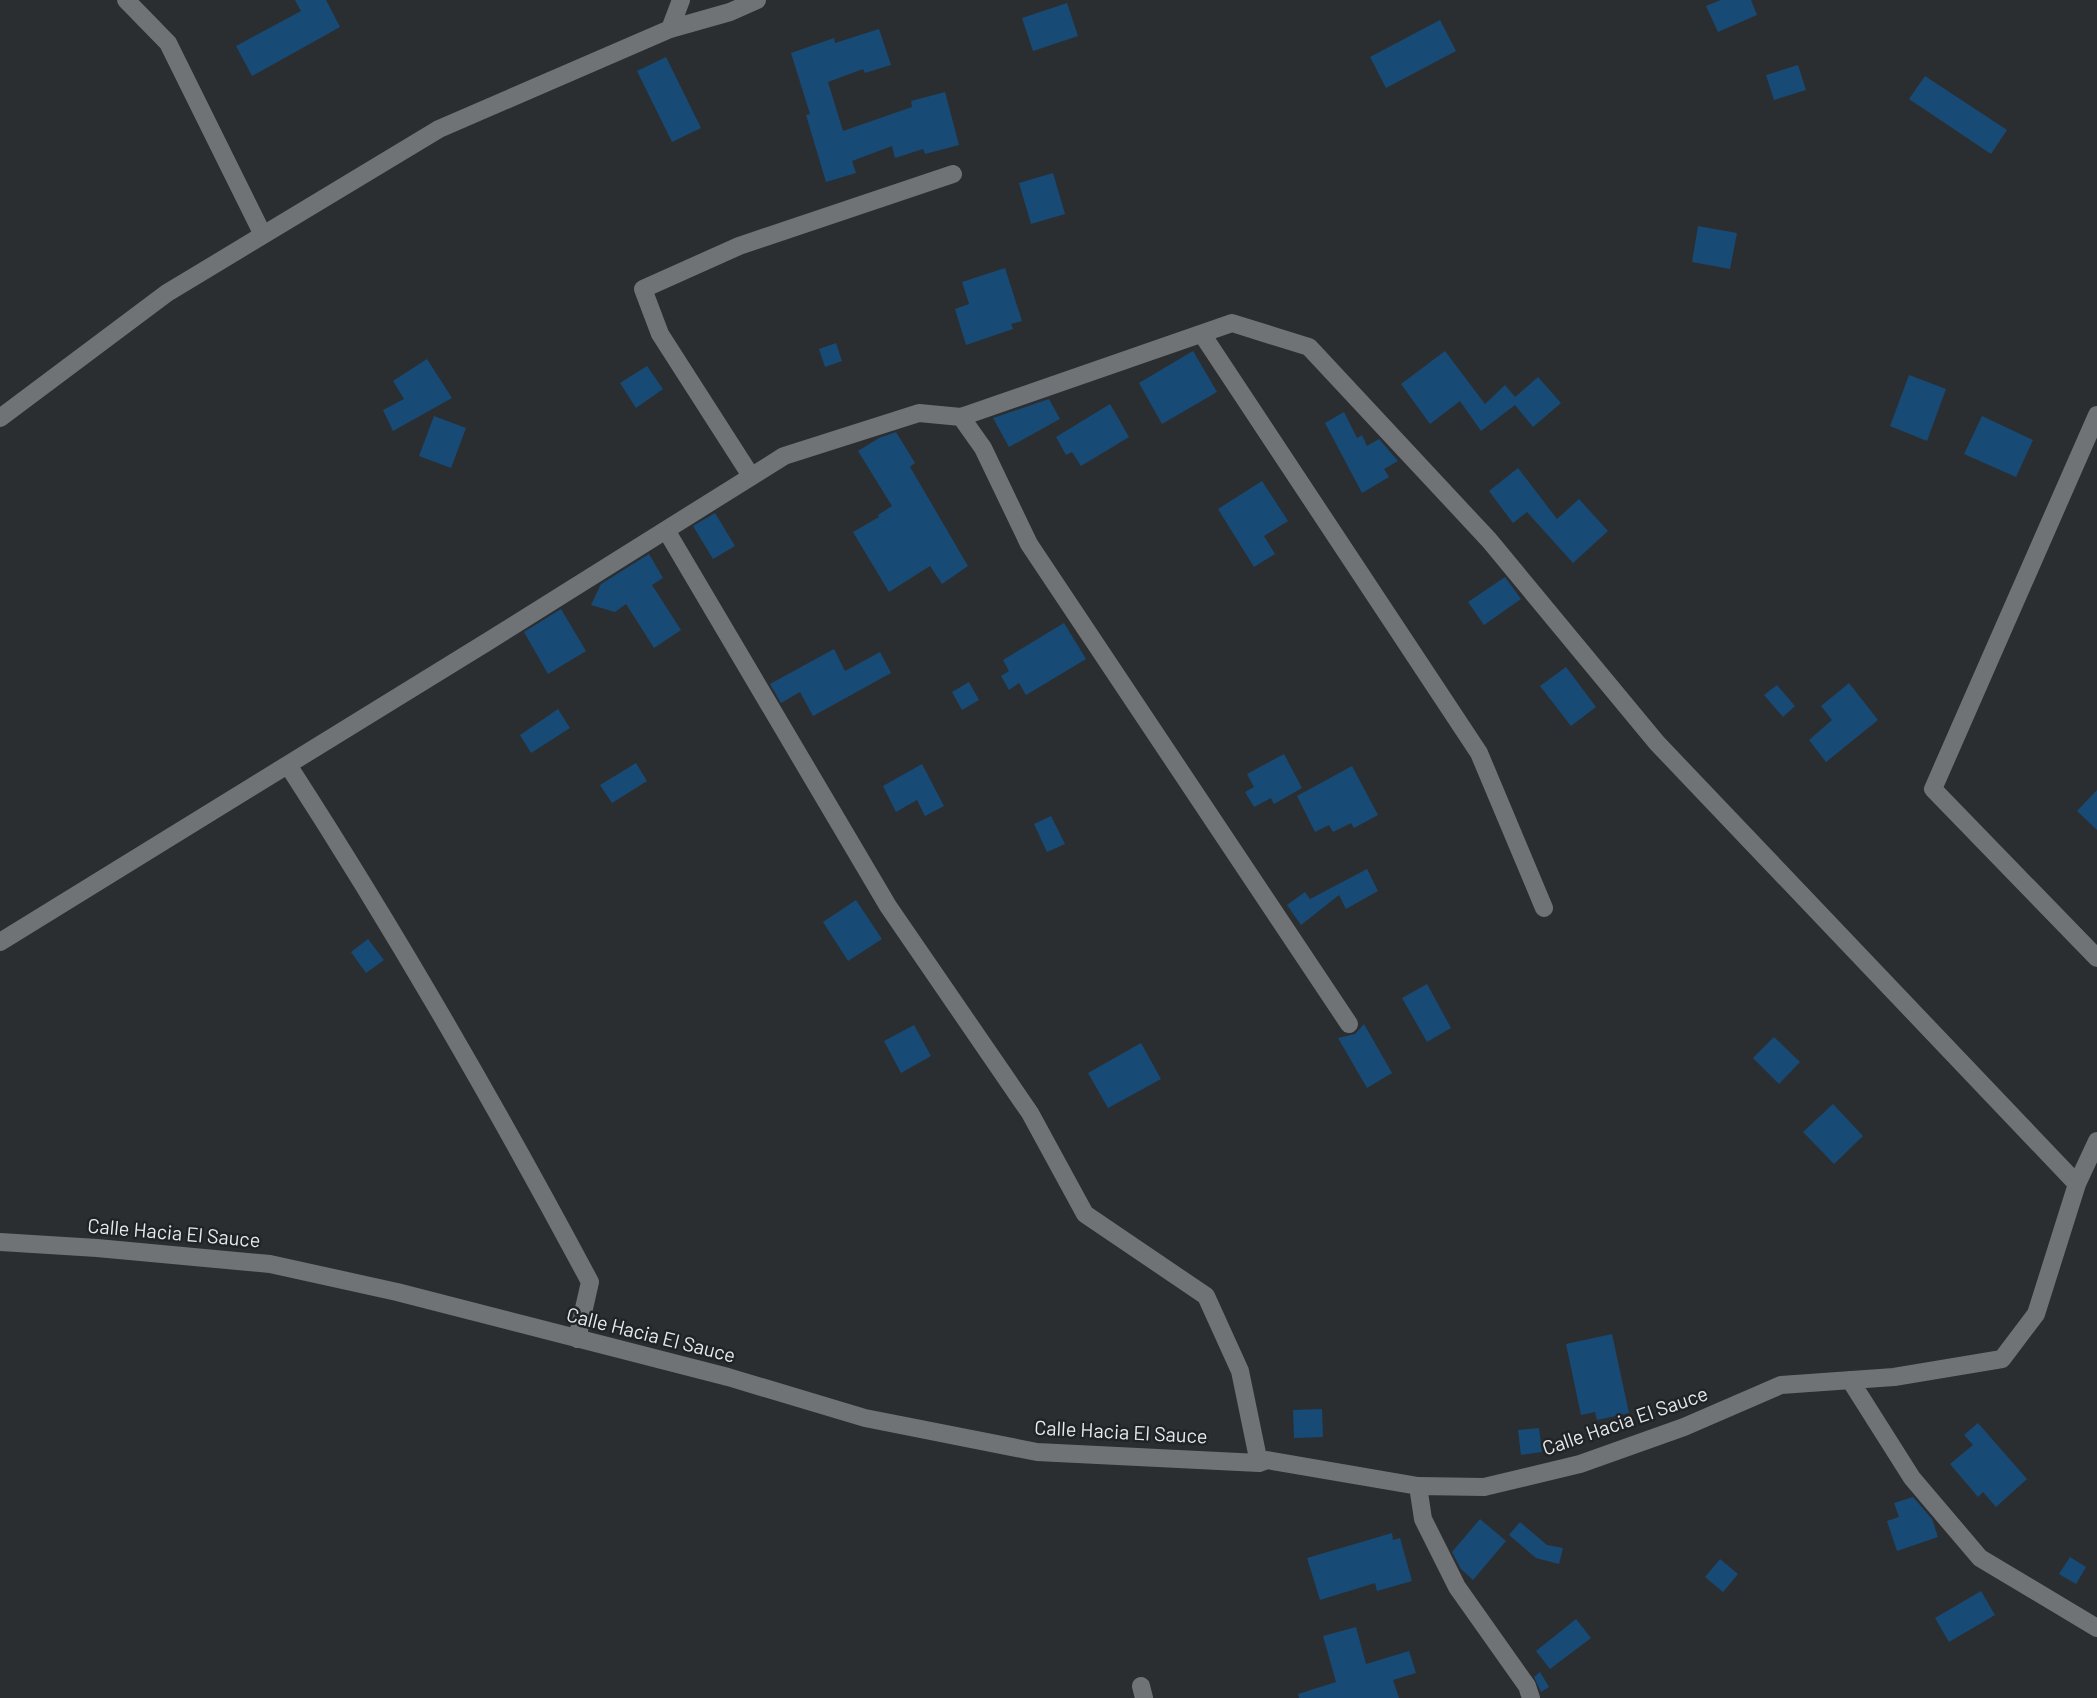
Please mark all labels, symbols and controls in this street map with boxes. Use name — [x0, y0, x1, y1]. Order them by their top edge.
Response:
street label: Calle Hacia El Sauce — [87, 1212, 261, 1252]
street label: Calle Hacia El Sauce — [564, 1301, 738, 1367]
street label: Calle Hacia El Sauce — [1539, 1380, 1711, 1460]
street label: Calle Hacia El Sauce — [1034, 1414, 1208, 1448]

